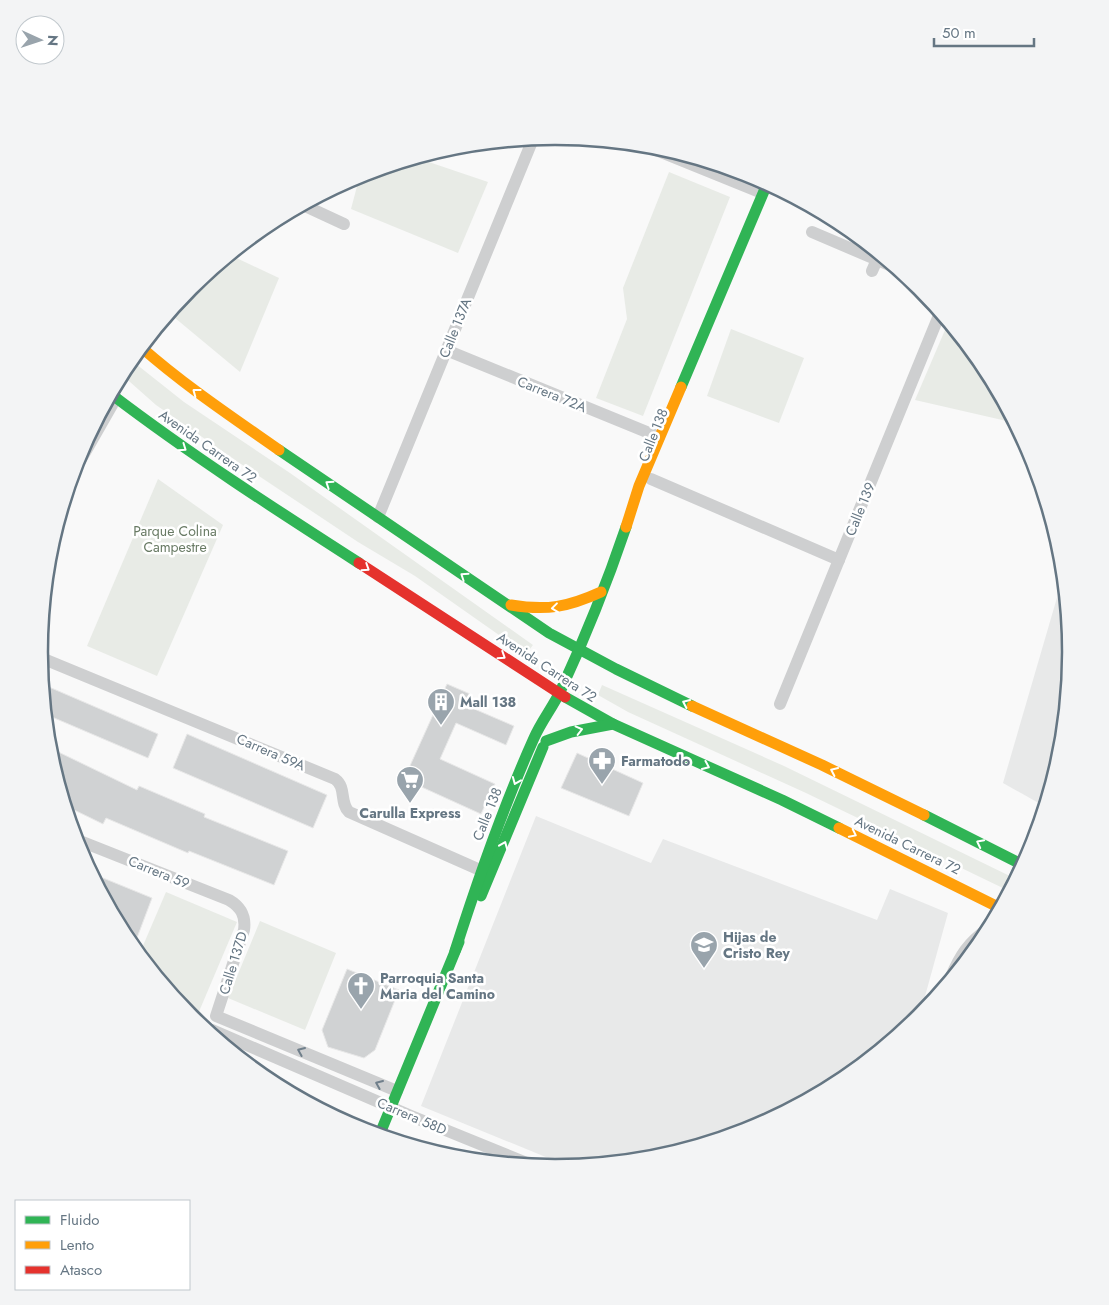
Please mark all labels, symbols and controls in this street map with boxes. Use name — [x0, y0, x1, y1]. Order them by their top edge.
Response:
north arrow — [15, 15, 65, 65]
scale bar — [934, 15, 1034, 47]
text: 50 m — [942, 22, 976, 44]
text: N — [43, 35, 63, 47]
street label: Calle 137A — [434, 294, 476, 361]
street label: Carrera 72A — [514, 371, 590, 417]
one-way arrow — [193, 389, 202, 397]
street label: Avenida Carrera 72 — [155, 405, 261, 487]
street label: Calle 138 — [633, 405, 673, 465]
one-way arrow — [178, 442, 187, 451]
street label: Calle 139 — [840, 479, 880, 539]
one-way arrow — [326, 481, 335, 490]
park label: Parque Colina Campestre — [133, 521, 217, 557]
one-way arrow — [360, 562, 369, 571]
one-way arrow — [460, 573, 469, 582]
one-way arrow — [551, 602, 559, 613]
street label: Avenida Carrera 72 — [493, 627, 601, 707]
one-way arrow — [497, 649, 506, 659]
building icon: Mall 138 — [426, 687, 456, 726]
place label: Mall 138 — [460, 692, 517, 712]
one-way arrow — [682, 699, 691, 709]
one-way arrow — [574, 725, 583, 736]
street label: Carrera 59A — [234, 729, 309, 776]
pharmacy icon: Farmatodo — [587, 746, 617, 785]
place label: Farmatodo — [621, 751, 690, 771]
one-way arrow — [701, 759, 710, 770]
supermarket icon: Carulla Express — [395, 765, 425, 804]
one-way arrow — [830, 766, 839, 777]
one-way arrow — [512, 776, 523, 785]
street label: Calle 138 — [467, 784, 507, 844]
place label: Carulla Express — [359, 803, 461, 823]
street label: Avenida Carrera 72 — [852, 811, 964, 879]
one-way arrow — [848, 828, 857, 839]
one-way arrow — [976, 839, 985, 849]
one-way arrow — [497, 841, 508, 850]
street label: Carrera 59 — [125, 851, 193, 893]
place label: Hijas de Cristo Rey — [723, 927, 791, 963]
street label: Calle 137D — [214, 929, 252, 997]
school or university icon: Hijas de Cristo Rey — [689, 930, 719, 969]
place label: Parroquia Santa Maria del Camino — [380, 968, 495, 1004]
church icon: Parroquia Santa Maria del Camino — [346, 971, 376, 1010]
one-way arrow — [297, 1047, 305, 1057]
one-way arrow — [375, 1079, 384, 1090]
street label: Carrera 58D — [374, 1092, 450, 1140]
legend — [15, 1200, 190, 1290]
text: Fluido — [60, 1209, 99, 1231]
text: Lento — [60, 1234, 94, 1256]
text: Atasco — [60, 1259, 102, 1281]

